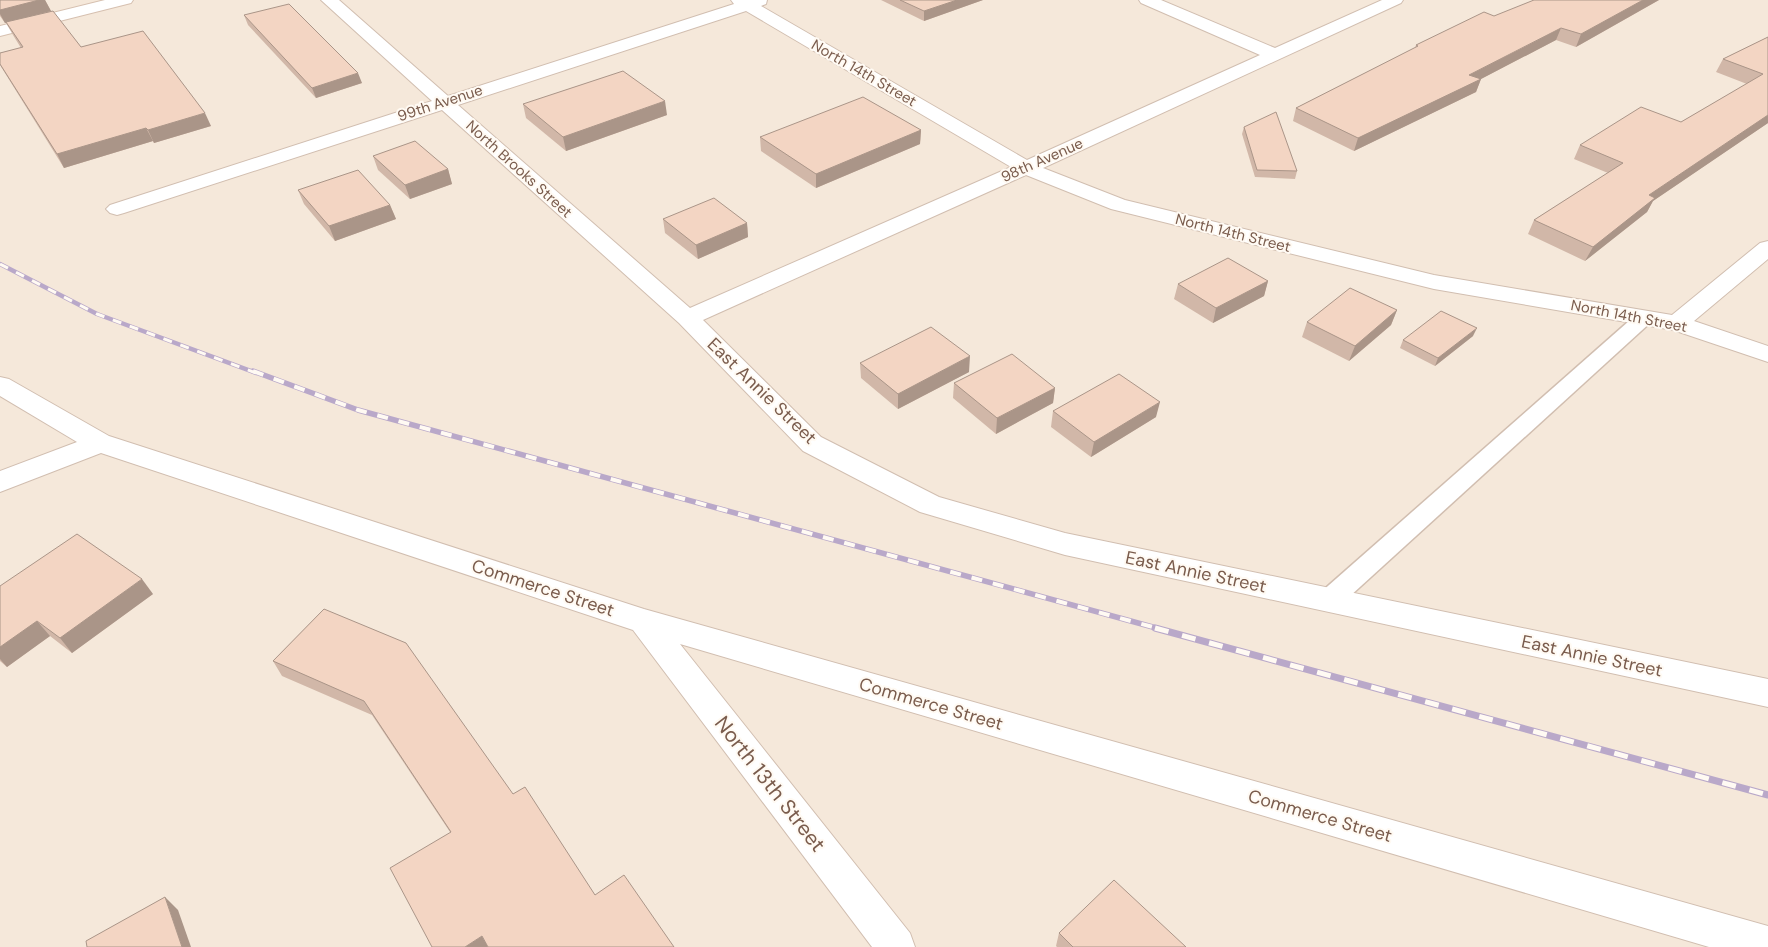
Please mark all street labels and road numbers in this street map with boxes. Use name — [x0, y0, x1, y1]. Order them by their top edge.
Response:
street label: North 14th Street — [808, 35, 920, 111]
street label: 99th Avenue — [395, 80, 485, 126]
street label: North Brooks Street — [462, 116, 577, 222]
street label: 98th Avenue — [998, 133, 1086, 187]
street label: North 14th Street — [1173, 209, 1293, 257]
street label: North 14th Street — [1569, 295, 1689, 337]
street label: East Annie Street — [702, 333, 822, 449]
street label: East Annie Street — [1123, 545, 1269, 599]
street label: Commerce Street — [469, 554, 617, 622]
street label: East Annie Street — [1519, 629, 1665, 683]
street label: Commerce Street — [856, 672, 1006, 736]
street label: North 13th Street — [708, 710, 832, 858]
street label: Commerce Street — [1245, 784, 1395, 848]

